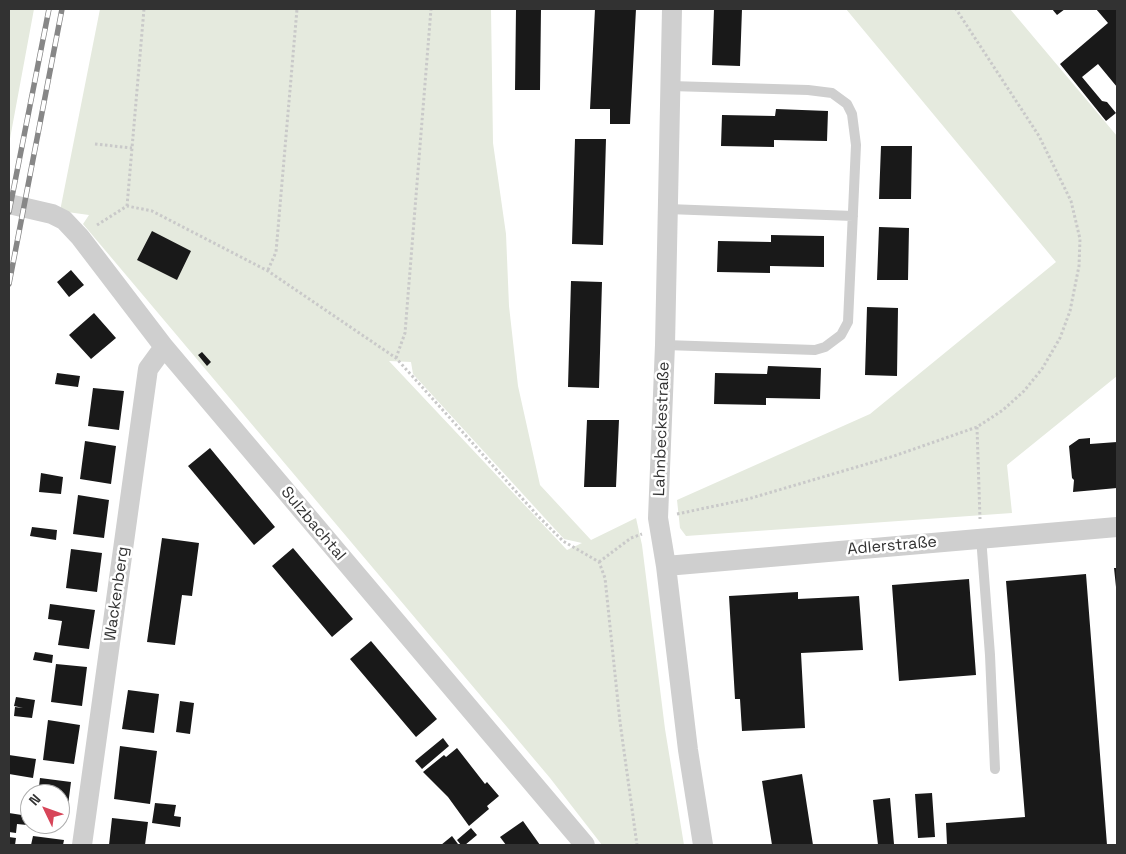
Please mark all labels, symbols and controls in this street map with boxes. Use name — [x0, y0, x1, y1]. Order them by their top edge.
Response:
street label: Lahnbeckestraße — [650, 361, 674, 497]
street label: Sulzbachtal — [276, 483, 350, 565]
street label: Adlerstraße — [846, 533, 938, 559]
street label: Wackenberg — [101, 545, 133, 643]
north arrow — [20, 784, 70, 834]
text: N — [25, 790, 44, 809]

